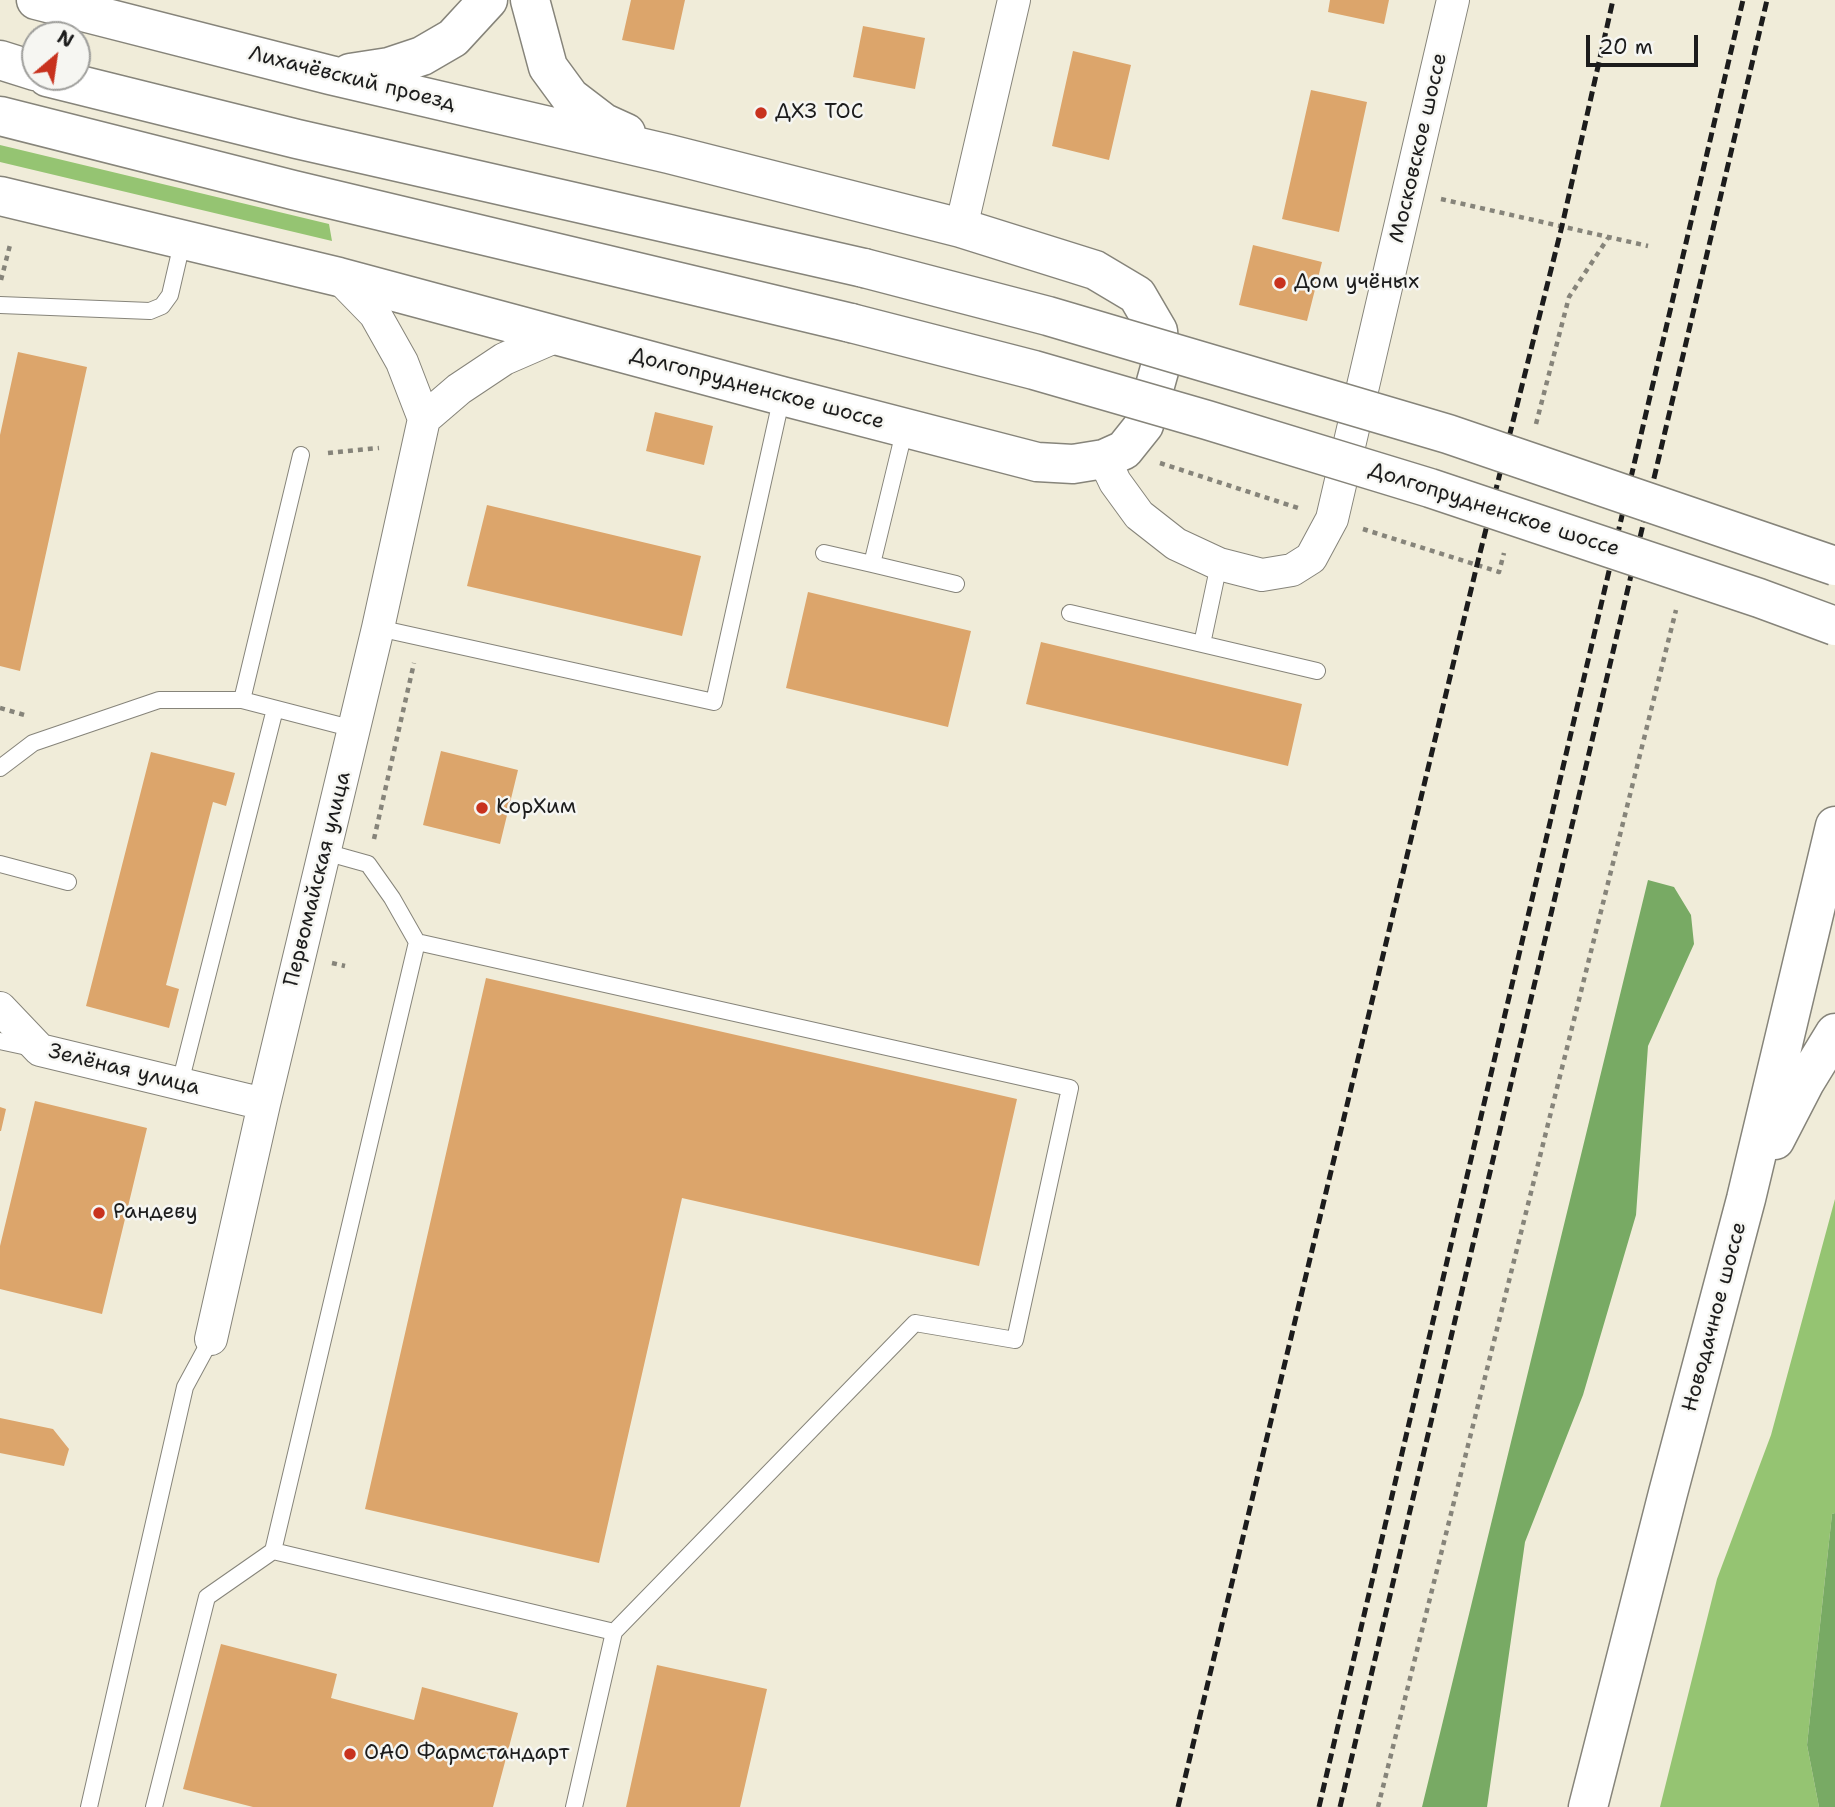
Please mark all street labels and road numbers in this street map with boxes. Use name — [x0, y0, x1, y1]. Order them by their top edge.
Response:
street label: Лихачёвский проезд — [246, 41, 458, 117]
street label: Московское шоссе — [1385, 51, 1453, 245]
street label: Долгопрудненское шоссе — [627, 343, 887, 435]
street label: Долгопрудненское шоссе — [1365, 457, 1623, 563]
street label: Первомайская улица — [279, 769, 357, 989]
street label: Зелёная улица — [46, 1039, 202, 1101]
street label: Новодачное шоссе — [1678, 1219, 1752, 1415]

